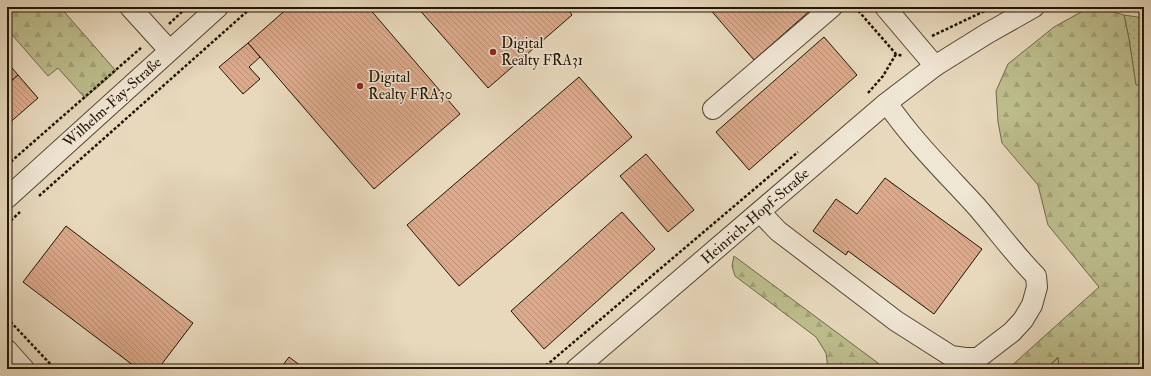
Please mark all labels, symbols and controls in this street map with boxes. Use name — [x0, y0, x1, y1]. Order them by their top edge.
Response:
place label: Digital Realty FRA31 — [501, 34, 583, 70]
marker: Digital Realty FRA31 — [488, 47, 498, 57]
street label: Wilhelm-Fay-Straße — [58, 53, 166, 152]
place label: Digital Realty FRA30 — [368, 68, 453, 104]
marker: Digital Realty FRA30 — [355, 81, 365, 91]
street label: Heinrich-Hopf-Straße — [697, 164, 814, 269]

